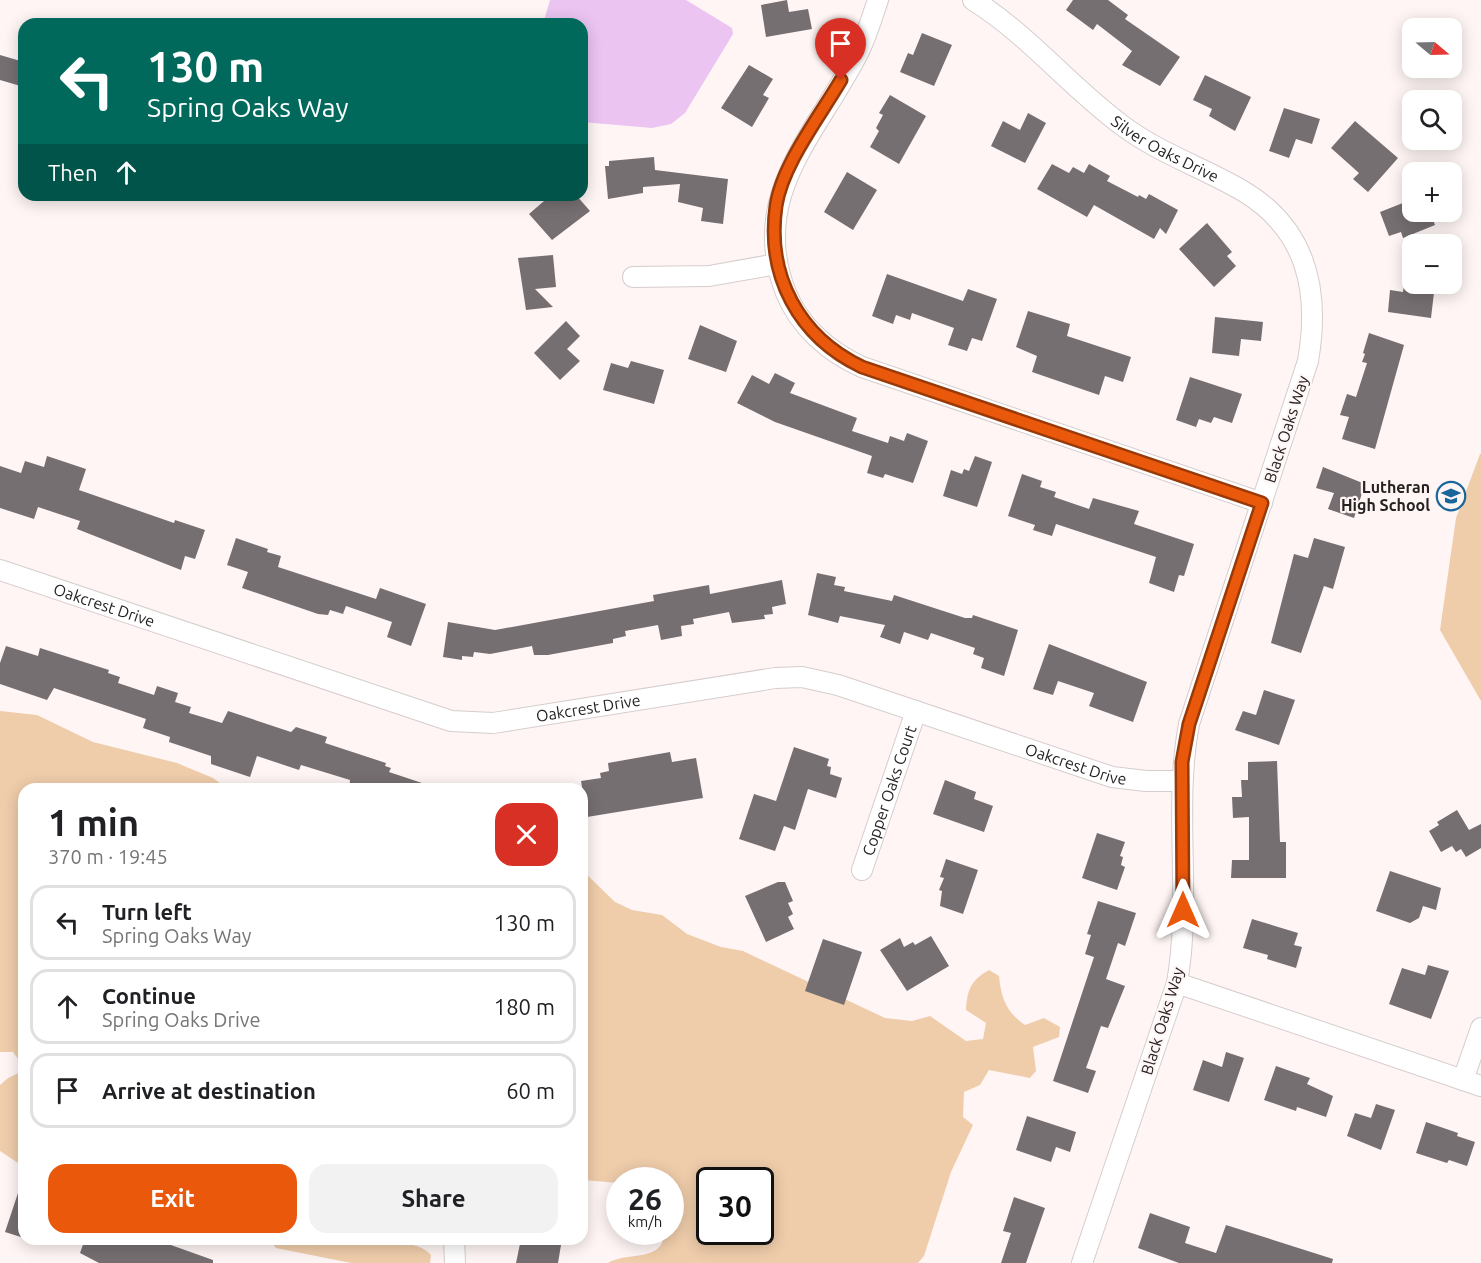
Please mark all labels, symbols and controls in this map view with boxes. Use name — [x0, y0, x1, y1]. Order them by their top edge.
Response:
pin — [815, 18, 866, 80]
north arrow — [1402, 18, 1462, 78]
map controls — [1402, 18, 1462, 294]
icon: arrive — [824, 27, 857, 60]
icon: left — [48, 42, 126, 120]
text: 130 m — [147, 43, 264, 90]
button: search — [1402, 90, 1462, 150]
text: Spring Oaks Way — [147, 92, 349, 122]
street label: Silver Oaks Drive — [1108, 112, 1222, 185]
icon: ahead — [110, 156, 143, 189]
text: Then — [48, 160, 98, 185]
button: + — [1402, 162, 1462, 222]
button: − — [1402, 234, 1462, 294]
street label: Black Oaks Way — [1260, 373, 1312, 485]
place label: Lutheran High School — [1341, 478, 1430, 514]
school or university icon: Lutheran High School — [1435, 480, 1467, 512]
street label: Oakcrest Drive — [51, 580, 157, 630]
street label: Oakcrest Drive — [535, 691, 642, 725]
street label: Copper Oaks Court — [859, 722, 920, 858]
street label: Oakcrest Drive — [1023, 740, 1128, 788]
text: 1 min — [48, 802, 139, 843]
button: close — [495, 803, 558, 866]
text: 370 m · 19:45 — [48, 845, 168, 868]
position arrow — [1151, 878, 1215, 942]
text: Turn left — [102, 899, 192, 924]
icon: left — [51, 906, 84, 939]
text: 130 m — [494, 910, 555, 935]
text: Spring Oaks Way — [102, 924, 251, 947]
street label: Black Oaks Way — [1137, 965, 1187, 1077]
text: Continue — [102, 983, 196, 1008]
icon: ahead — [51, 990, 84, 1023]
text: 180 m — [494, 994, 555, 1019]
text: Spring Oaks Drive — [102, 1008, 261, 1031]
icon: arrive — [51, 1074, 84, 1107]
text: Arrive at destination — [102, 1078, 316, 1103]
text: 60 m — [506, 1078, 555, 1103]
button: Exit — [48, 1164, 297, 1233]
button: Share — [309, 1164, 558, 1233]
speed limit sign: 30 — [696, 1167, 774, 1245]
text: 26 — [628, 1182, 662, 1216]
text: km/h — [628, 1213, 662, 1230]

